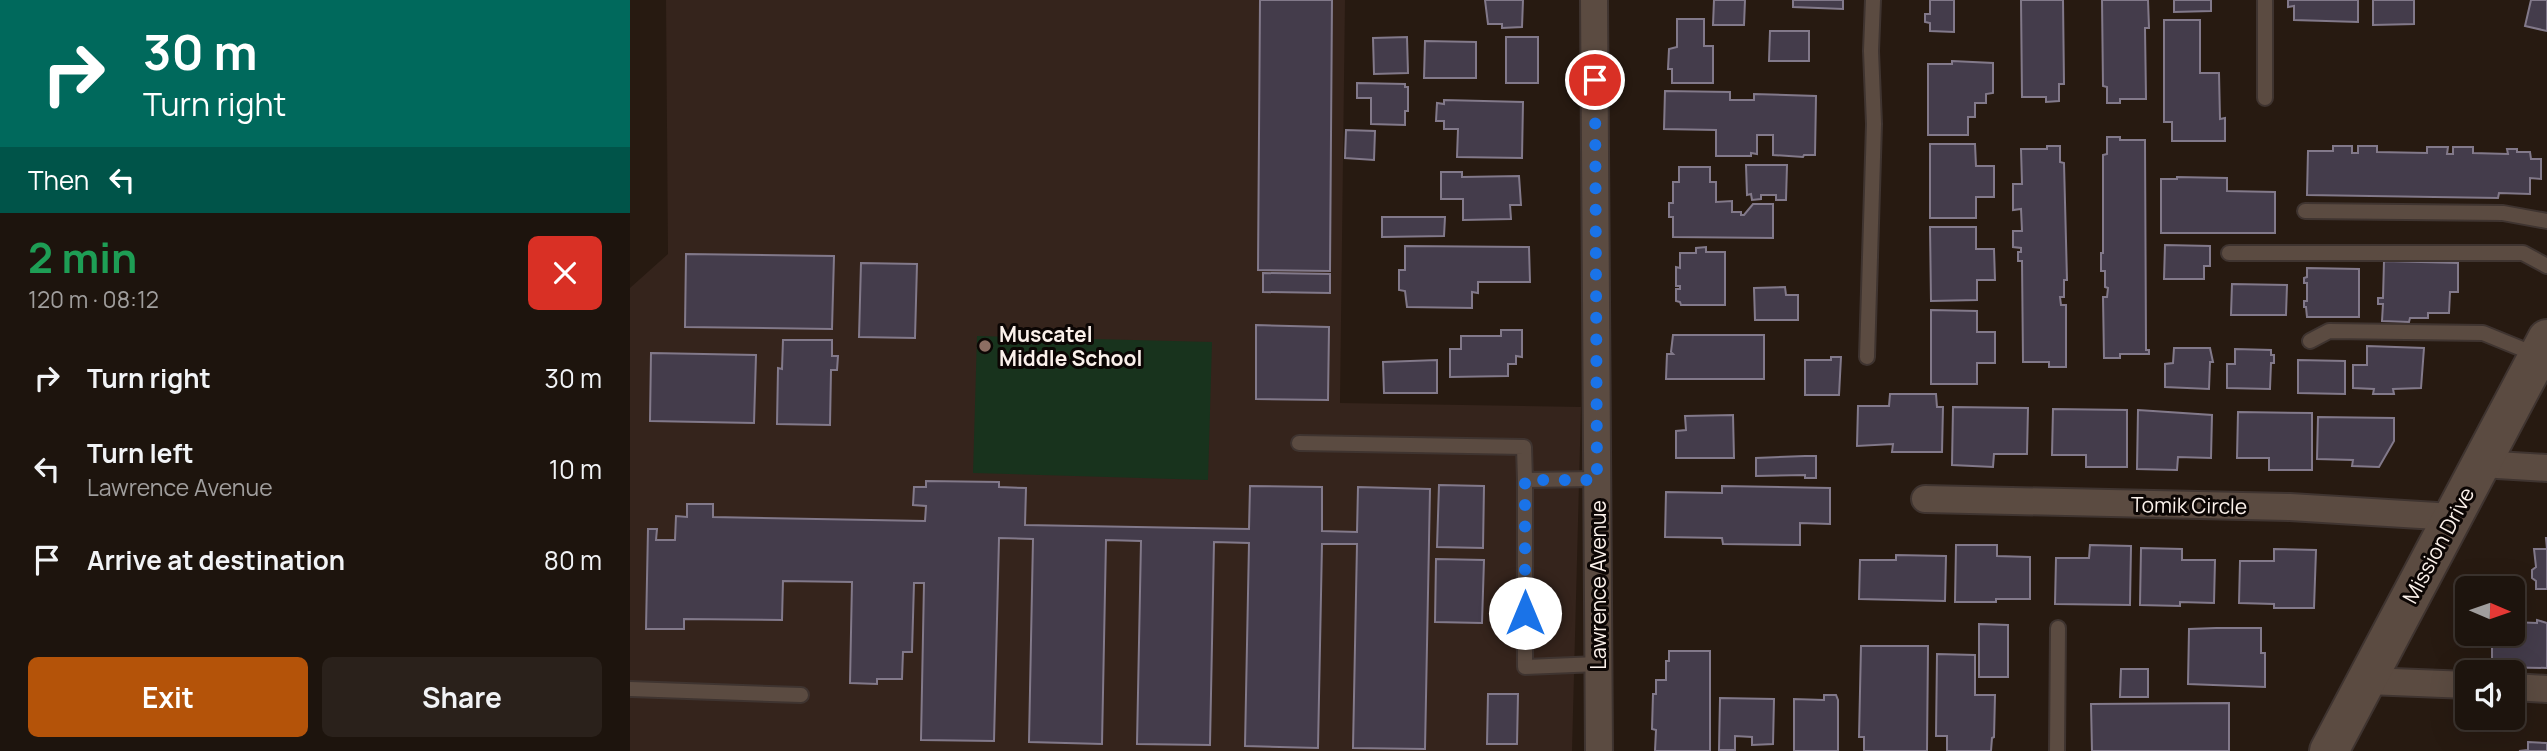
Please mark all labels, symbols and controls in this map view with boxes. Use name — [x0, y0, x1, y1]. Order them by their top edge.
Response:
text: 30 m — [143, 18, 258, 85]
icon: right — [28, 28, 119, 119]
pin — [1565, 50, 1625, 110]
icon: arrive — [1576, 61, 1614, 99]
text: Turn right — [143, 82, 286, 126]
icon: left — [103, 161, 141, 199]
text: Then — [28, 162, 89, 198]
text: 2 min — [28, 228, 137, 286]
button: close — [528, 236, 602, 310]
text: 120 m · 08:12 — [28, 283, 159, 315]
place label: Muscatel Middle School — [999, 320, 1142, 372]
marker: Muscatel Middle School — [977, 338, 993, 354]
icon: right — [28, 359, 66, 397]
text: Turn right — [87, 360, 211, 396]
text: 30 m — [545, 360, 602, 396]
text: Turn left — [87, 435, 194, 471]
icon: left — [28, 450, 66, 488]
text: 10 m — [549, 451, 602, 487]
text: Lawrence Avenue — [87, 471, 273, 503]
street label: Mission Drive — [2396, 482, 2480, 608]
street label: Tomik Circle — [2131, 490, 2247, 520]
street label: Lawrence Avenue — [1584, 500, 1612, 670]
icon: arrive — [28, 541, 66, 579]
text: Arrive at destination — [87, 542, 345, 578]
text: 80 m — [544, 542, 602, 578]
position arrow — [1488, 576, 1562, 650]
north arrow — [2455, 576, 2525, 646]
map controls — [2455, 576, 2525, 730]
button: Exit — [28, 657, 308, 737]
button: Share — [322, 657, 602, 737]
button: sound — [2455, 660, 2525, 730]

